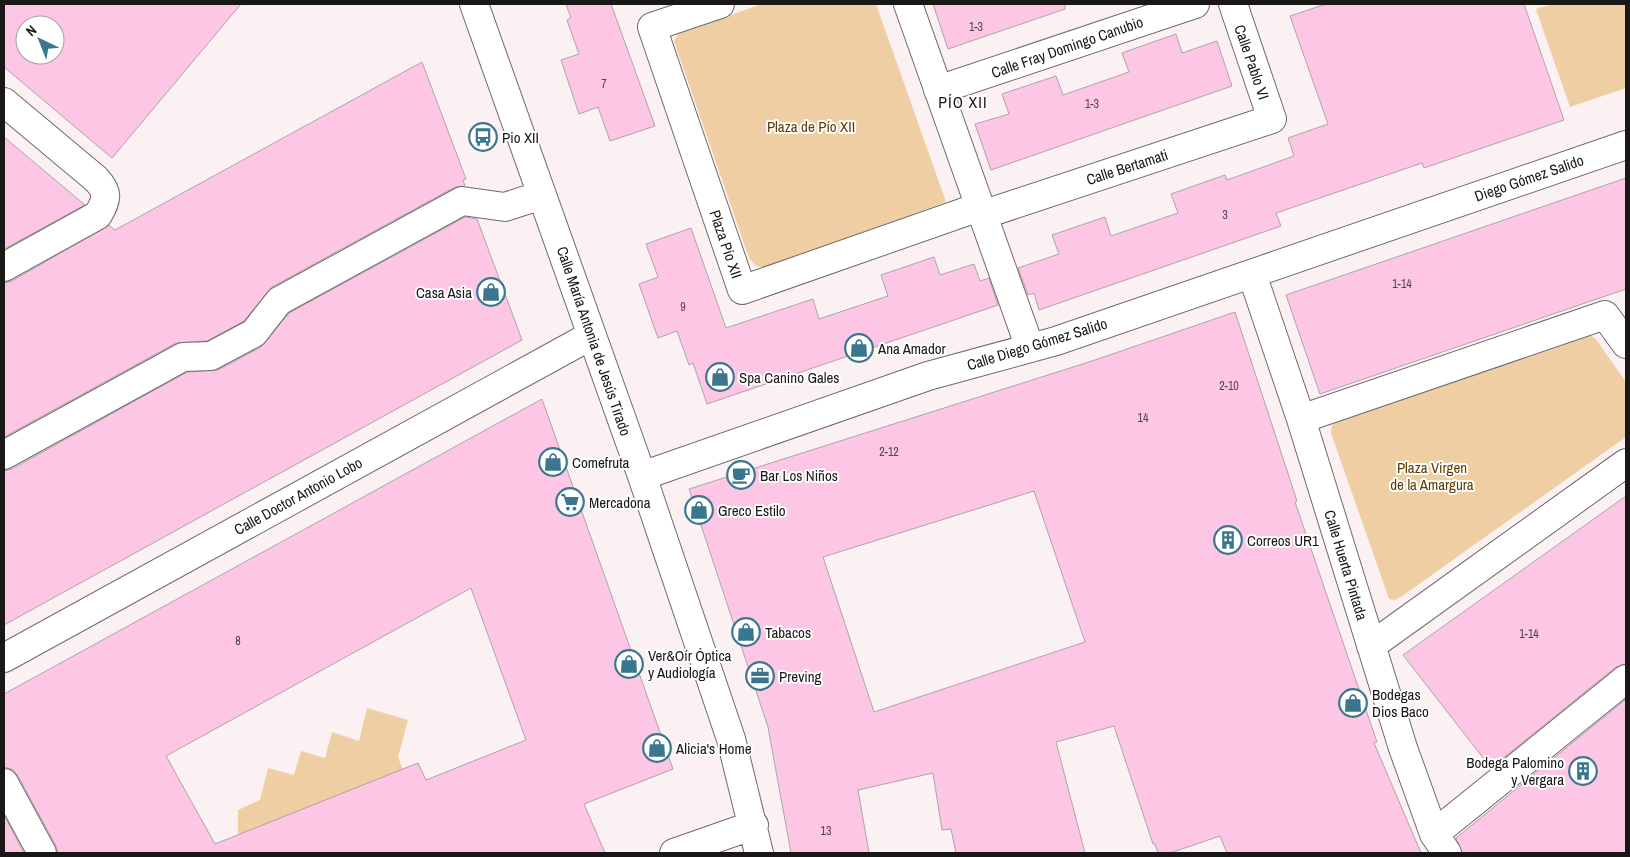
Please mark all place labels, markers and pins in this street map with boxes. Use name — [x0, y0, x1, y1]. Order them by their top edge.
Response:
bus stop icon: Pio XII — [468, 122, 498, 152]
place label: Pio XII — [502, 127, 539, 148]
shop icon: Casa Asia — [476, 277, 506, 307]
place label: Casa Asia — [416, 282, 472, 303]
shop icon: Ana Amador — [844, 333, 874, 363]
place label: Ana Amador — [877, 338, 946, 359]
shop icon: Spa Canino Gales — [705, 362, 735, 392]
place label: Spa Canino Gales — [739, 367, 840, 388]
shop icon: Comefruta — [538, 447, 568, 477]
place label: Comefruta — [572, 452, 630, 473]
cafe icon: Bar Los Niños — [726, 460, 756, 490]
place label: Bar Los Niños — [760, 465, 838, 486]
supermarket icon: Mercadona — [555, 487, 585, 517]
place label: Mercadona — [589, 492, 651, 513]
shop icon: Greco Estilo — [684, 495, 714, 525]
place label: Greco Estilo — [718, 500, 786, 521]
building icon: Correos UR1 — [1213, 525, 1243, 555]
place label: Correos UR1 — [1247, 530, 1319, 551]
shop icon: Tabacos — [731, 617, 761, 647]
place label: Tabacos — [765, 622, 811, 643]
place label: Ver&Oír Óptica y Audiología — [648, 645, 732, 683]
shop icon: Ver&Oír Óptica y Audiología — [614, 649, 644, 679]
office icon: Preving — [745, 661, 775, 691]
place label: Preving — [779, 666, 822, 687]
place label: Bodegas Dios Baco — [1372, 684, 1429, 722]
shop icon: Bodegas Dios Baco — [1338, 688, 1368, 718]
shop icon: Alicia's Home — [642, 733, 672, 763]
place label: Alicia's Home — [675, 738, 752, 759]
place label: Bodega Palomino y Vergara — [1466, 752, 1564, 790]
building icon: Bodega Palomino y Vergara — [1568, 756, 1598, 786]

